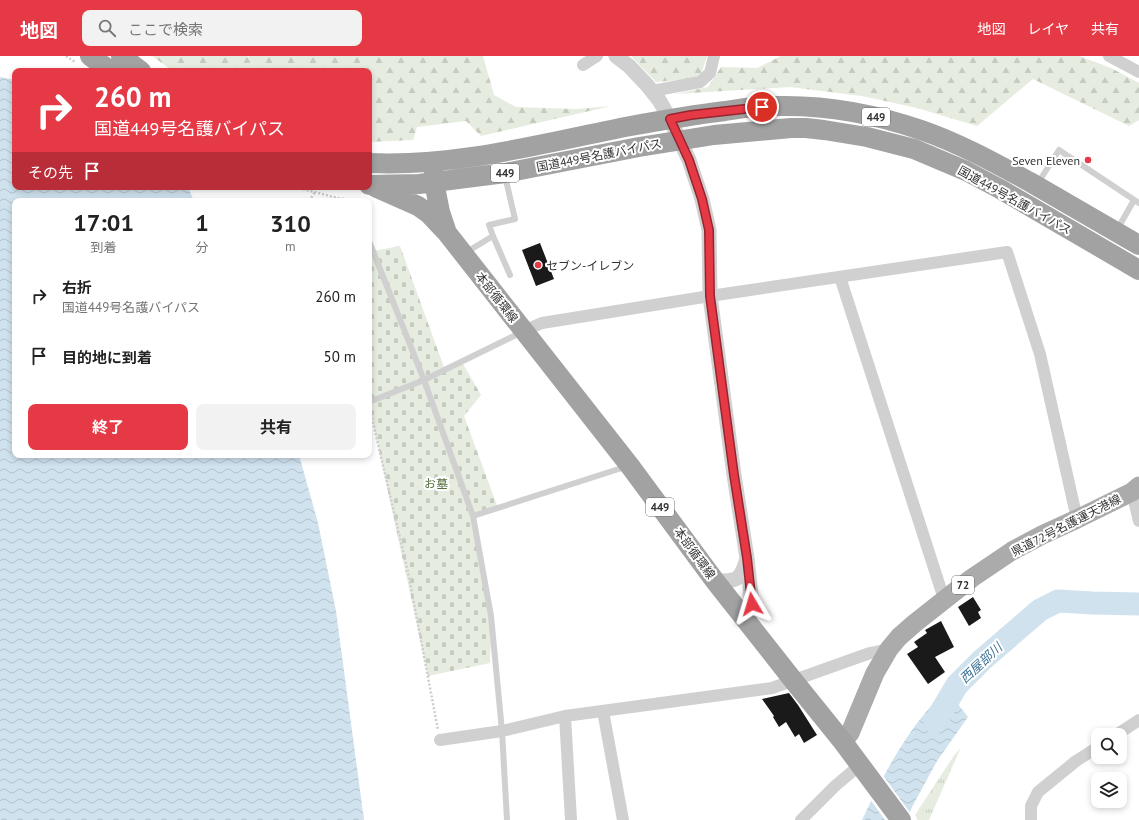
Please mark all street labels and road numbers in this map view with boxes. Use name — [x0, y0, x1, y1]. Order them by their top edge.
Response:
road number: 449 — [862, 108, 890, 126]
street label: 国道449号名護バイパス — [535, 135, 663, 175]
street label: 国道449号名護バイパス — [956, 163, 1074, 237]
road number: 449 — [491, 164, 519, 182]
street label: 本部循環線 — [473, 269, 521, 325]
street label: 県道72号名護運天港線 — [1009, 491, 1123, 559]
road number: 449 — [646, 498, 674, 516]
street label: 本部循環線 — [671, 524, 719, 582]
road number: 72 — [952, 576, 974, 594]

